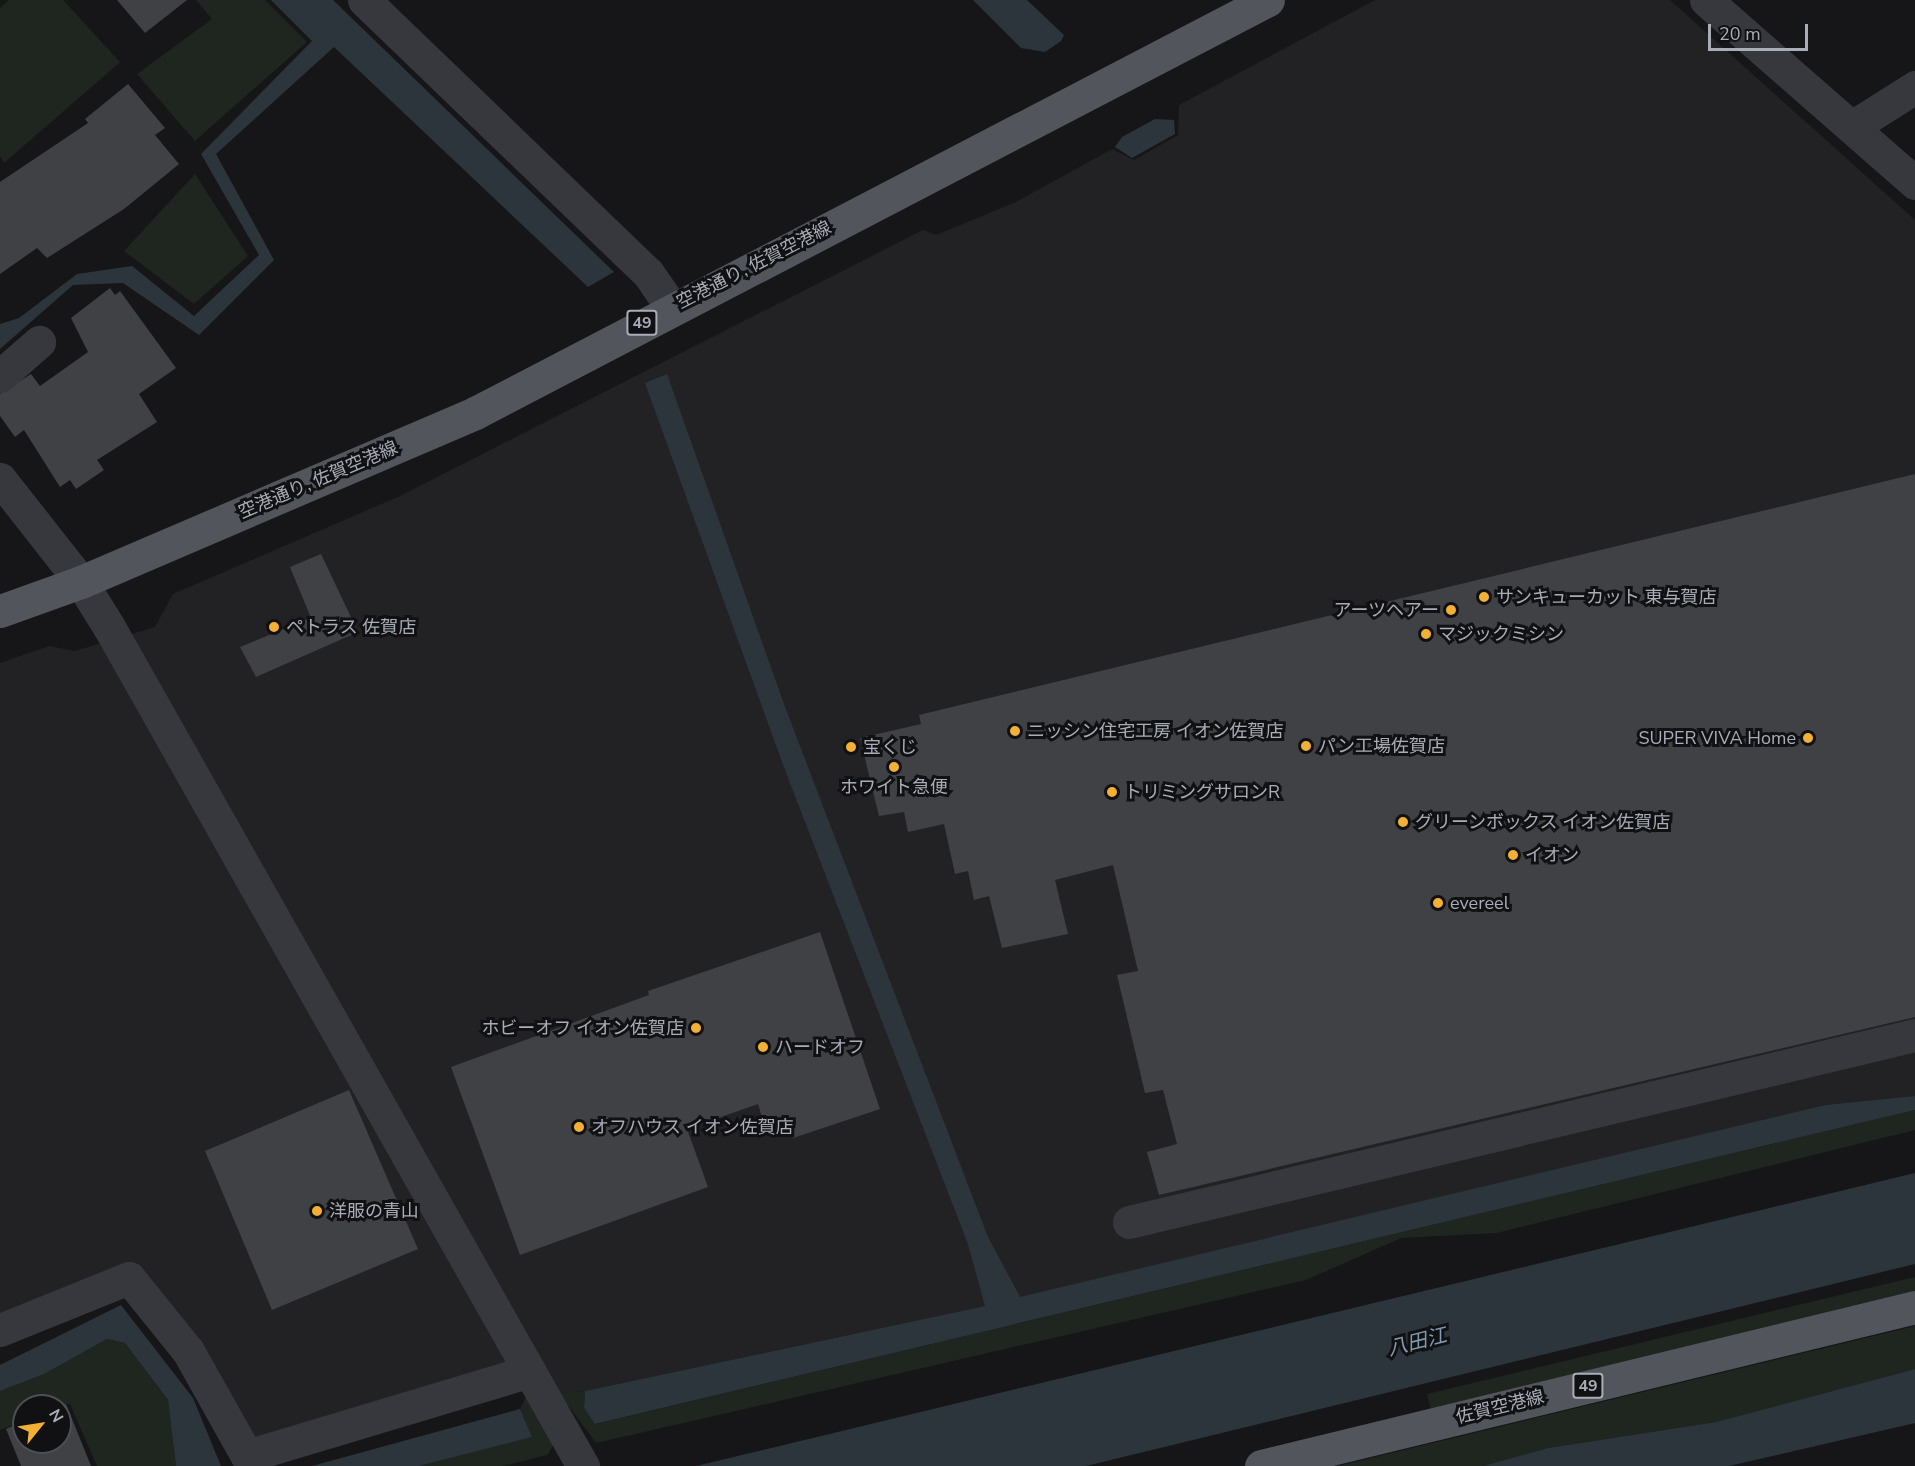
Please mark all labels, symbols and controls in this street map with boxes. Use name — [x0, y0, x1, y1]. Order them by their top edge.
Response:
scale bar — [1711, 12, 1812, 50]
text: 20 m — [1719, 22, 1761, 46]
street label: 空港通り, 佐賀空港線 — [673, 217, 835, 313]
road number: 49 — [626, 310, 658, 336]
street label: 空港通り, 佐賀空港線 — [235, 437, 401, 523]
place label: サンキューカット 東与賀店 — [1496, 586, 1717, 608]
marker: サンキューカット 東与賀店 — [1477, 590, 1491, 604]
place label: アーツヘアー — [1333, 599, 1439, 621]
marker: アーツヘアー — [1444, 603, 1458, 617]
place label: ペトラス 佐賀店 — [286, 616, 417, 638]
marker: ペトラス 佐賀店 — [267, 620, 281, 634]
place label: マジックミシン — [1438, 623, 1564, 645]
marker: マジックミシン — [1419, 627, 1433, 641]
place label: ニッシン住宅工房 イオン佐賀店 — [1027, 720, 1284, 742]
marker: ニッシン住宅工房 イオン佐賀店 — [1008, 724, 1022, 738]
place label: SUPER VIVA Home — [1638, 727, 1796, 749]
marker: SUPER VIVA Home — [1801, 731, 1815, 745]
place label: パン工場佐賀店 — [1318, 735, 1444, 757]
place label: 宝くじ — [863, 736, 917, 758]
marker: パン工場佐賀店 — [1299, 739, 1313, 753]
marker: 宝くじ — [844, 740, 858, 754]
marker: ホワイト急便 — [887, 760, 901, 774]
place label: ホワイト急便 — [840, 776, 948, 798]
place label: トリミングサロンR — [1124, 781, 1280, 803]
marker: トリミングサロンR — [1105, 785, 1119, 799]
place label: グリーンボックス イオン佐賀店 — [1415, 811, 1672, 833]
marker: グリーンボックス イオン佐賀店 — [1396, 815, 1410, 829]
place label: イオン — [1525, 844, 1579, 866]
marker: イオン — [1506, 848, 1520, 862]
place label: evereel — [1450, 892, 1509, 914]
marker: evereel — [1431, 896, 1445, 910]
place label: ホビーオフ イオン佐賀店 — [481, 1017, 684, 1039]
marker: ホビーオフ イオン佐賀店 — [689, 1021, 703, 1035]
place label: ハードオフ — [775, 1036, 865, 1058]
marker: ハードオフ — [756, 1040, 770, 1054]
place label: オフハウス イオン佐賀店 — [591, 1116, 794, 1138]
marker: オフハウス イオン佐賀店 — [572, 1120, 586, 1134]
place label: 洋服の青山 — [329, 1200, 419, 1222]
marker: 洋服の青山 — [310, 1204, 324, 1218]
water label: 八田江 — [1385, 1323, 1449, 1361]
road number: 49 — [1572, 1373, 1604, 1399]
street label: 佐賀空港線 — [1454, 1386, 1546, 1428]
north arrow — [12, 1394, 72, 1454]
text: N — [43, 1405, 68, 1427]

